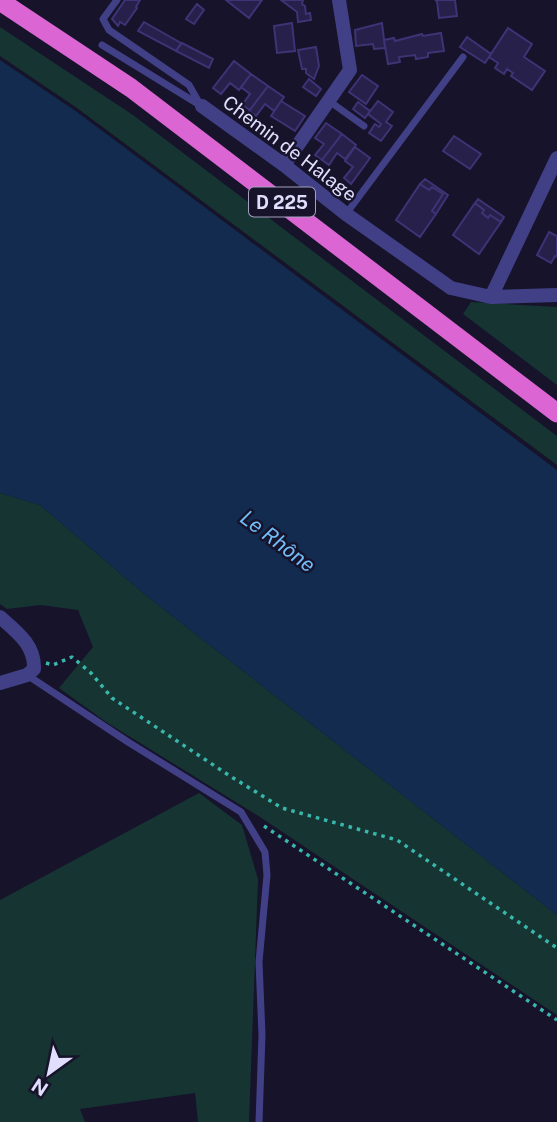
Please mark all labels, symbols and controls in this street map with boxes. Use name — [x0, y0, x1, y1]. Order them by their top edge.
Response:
street label: Chemin de Halage — [219, 91, 361, 205]
road number: D 225 — [249, 188, 315, 216]
water label: Le Rhône — [235, 505, 321, 577]
north arrow — [14, 1038, 84, 1108]
text: N — [28, 1074, 52, 1101]

